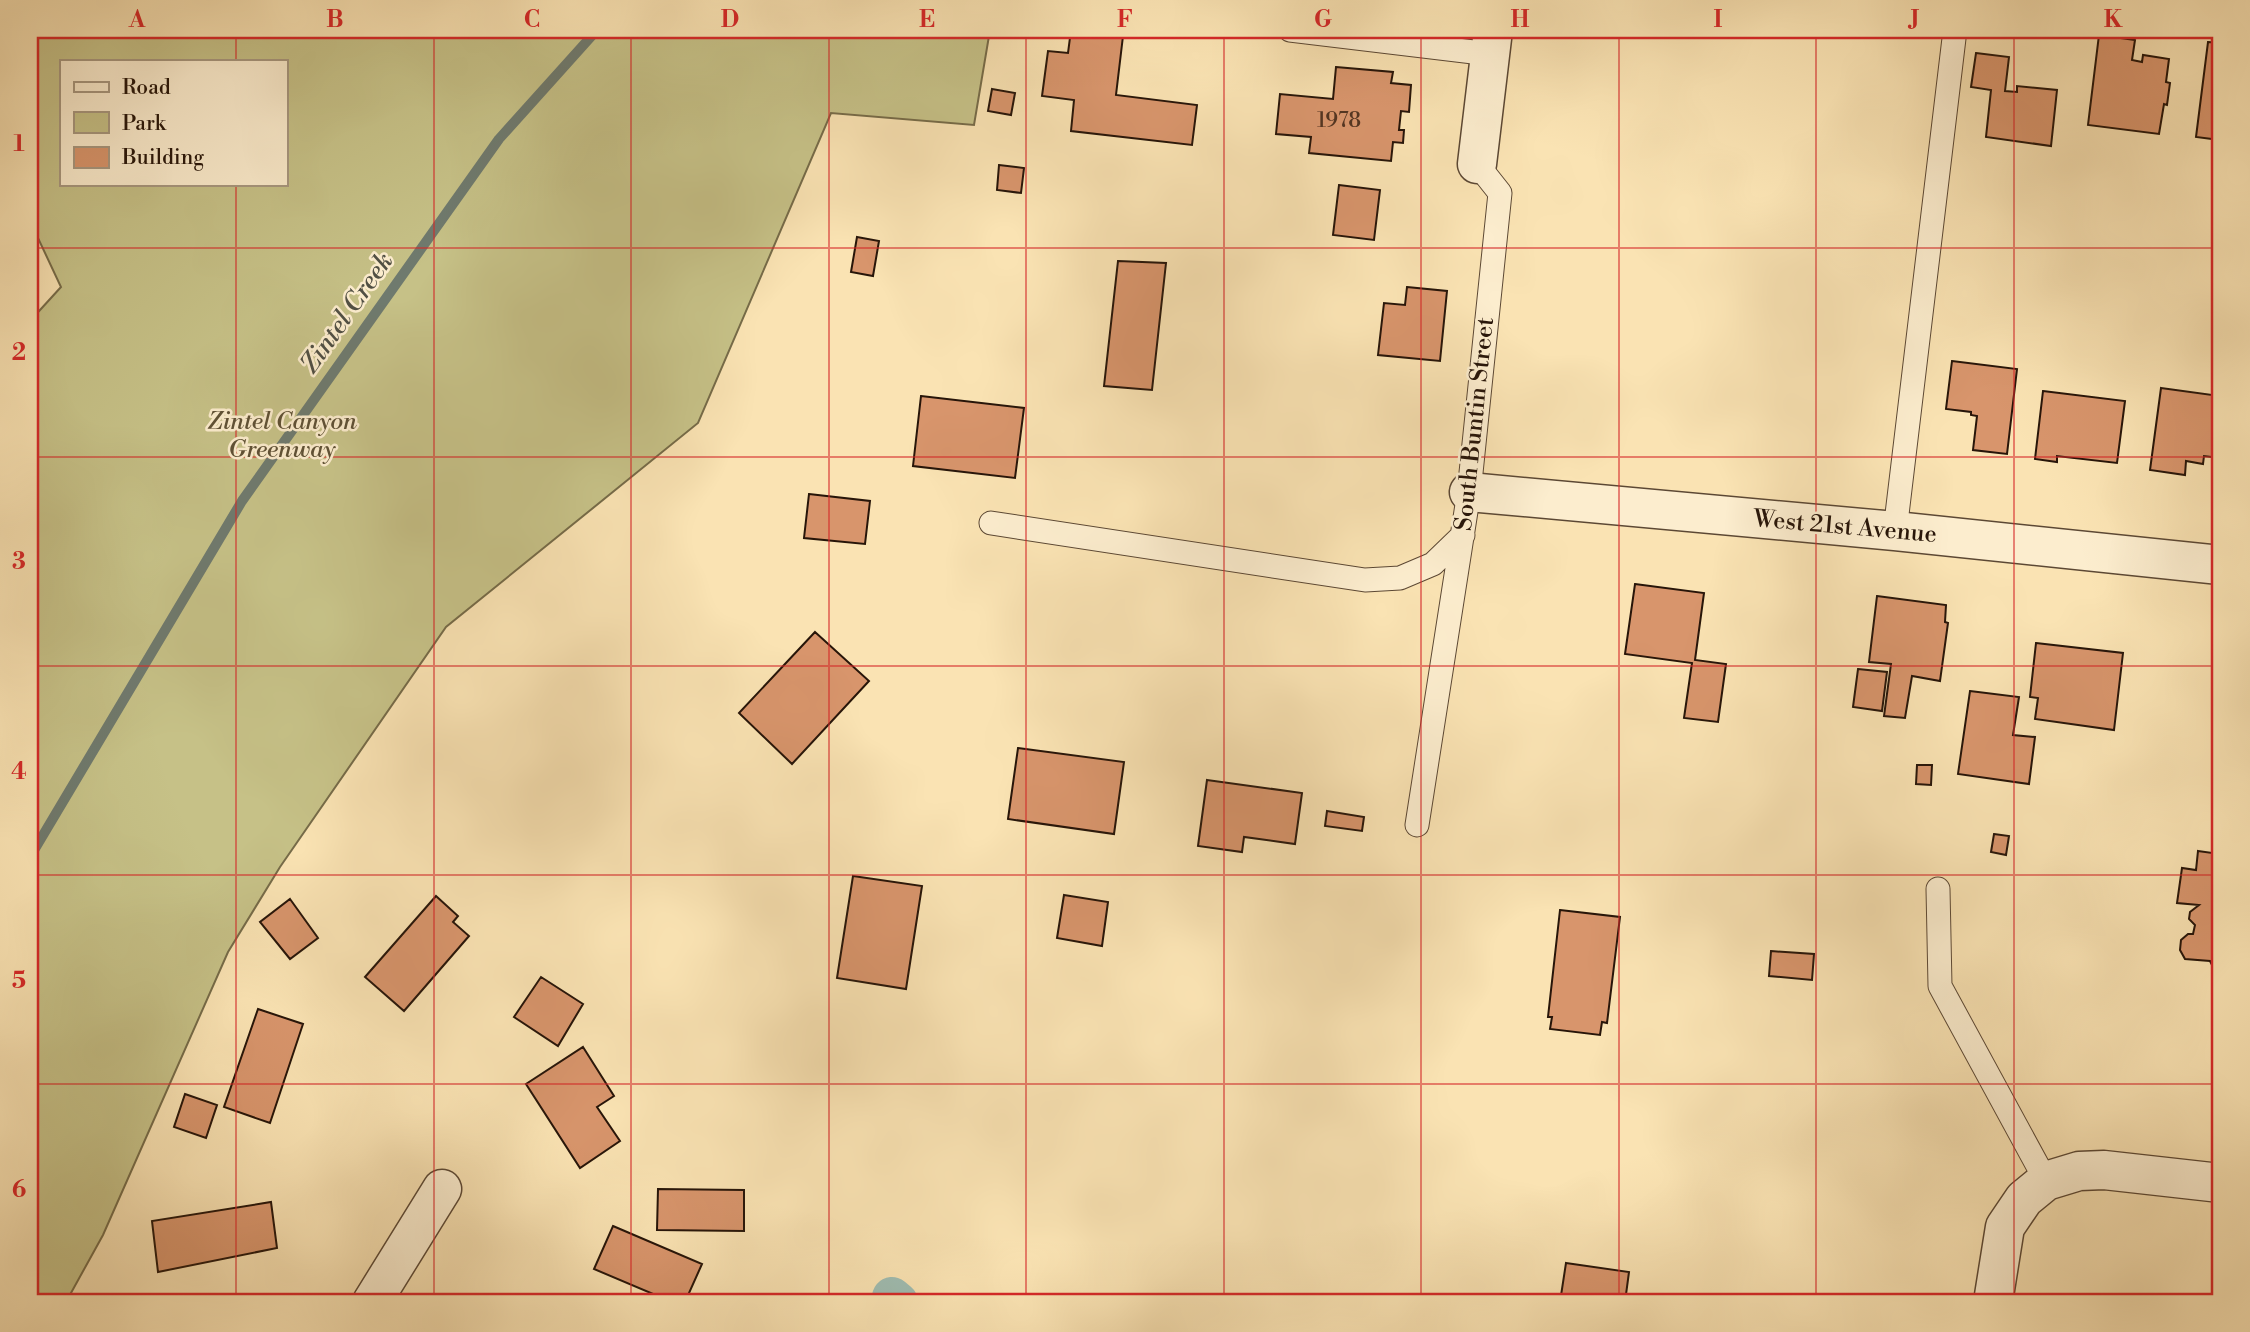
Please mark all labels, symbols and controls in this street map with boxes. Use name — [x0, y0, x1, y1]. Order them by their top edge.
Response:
text: A — [128, 6, 146, 34]
text: B — [326, 6, 344, 34]
text: C — [524, 6, 540, 34]
text: D — [721, 6, 739, 34]
text: E — [919, 6, 935, 34]
text: F — [1117, 6, 1133, 34]
text: G — [1314, 6, 1332, 34]
text: H — [1511, 6, 1530, 34]
text: I — [1714, 6, 1723, 34]
text: J — [1908, 6, 1920, 34]
text: K — [2104, 6, 2123, 34]
legend — [60, 60, 287, 186]
text: Road — [122, 75, 171, 101]
house number: 1978 — [1317, 108, 1361, 134]
text: Park — [122, 111, 167, 137]
text: 1 — [13, 130, 25, 158]
text: Building — [121, 145, 204, 171]
water label: Zintel Creek — [294, 246, 400, 380]
street label: South Buntin Street — [1449, 315, 1501, 532]
text: 2 — [12, 339, 26, 367]
park label: Zintel Canyon Greenway — [207, 407, 357, 465]
street label: West 21st Avenue — [1751, 504, 1938, 550]
text: 3 — [12, 548, 26, 576]
text: 4 — [11, 758, 27, 786]
text: 5 — [12, 967, 26, 995]
text: 6 — [12, 1176, 26, 1204]

